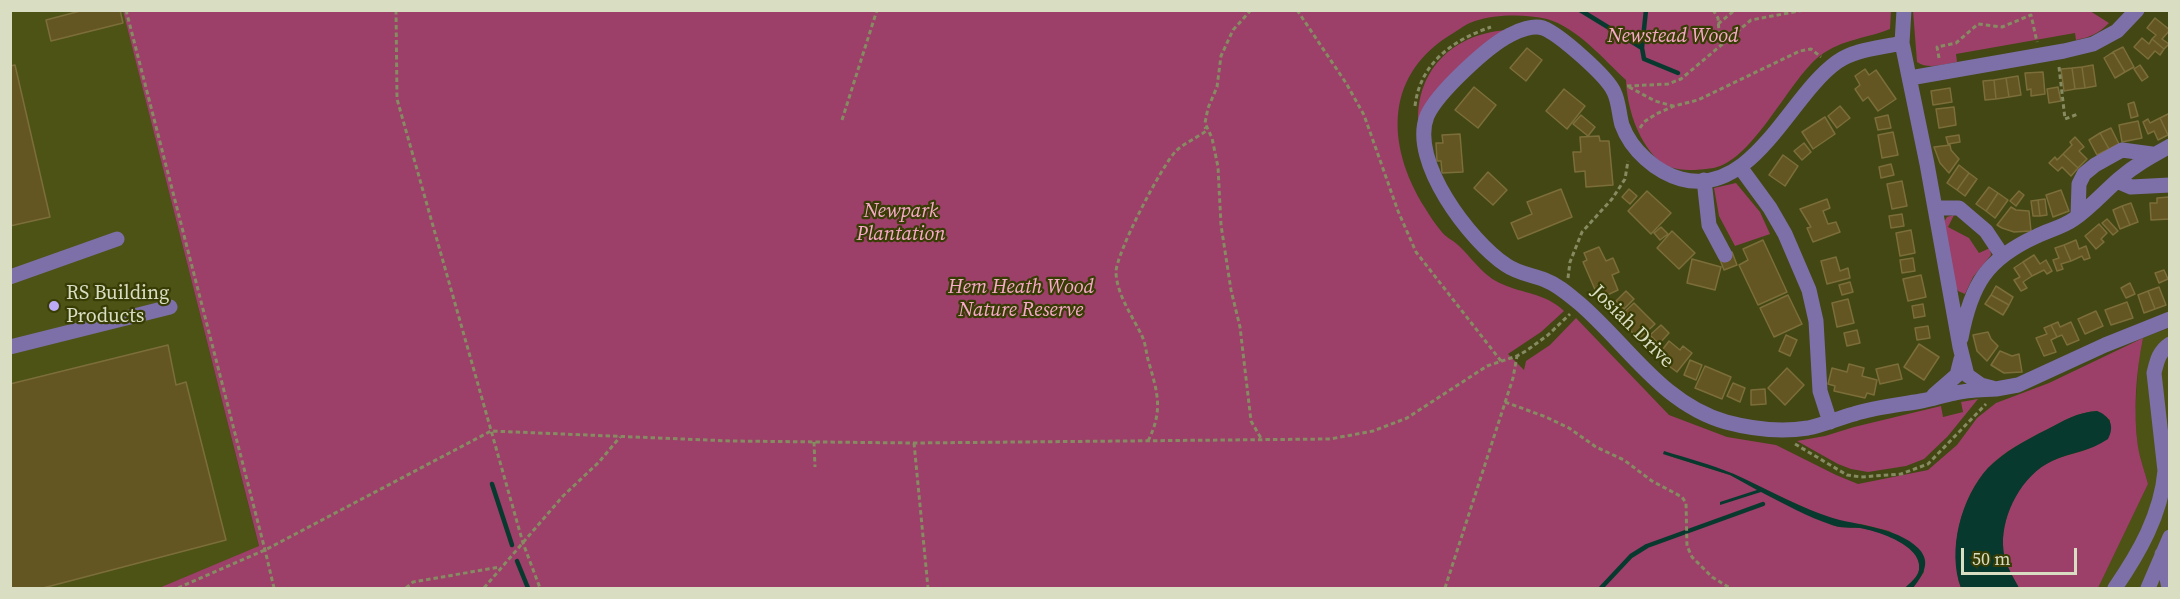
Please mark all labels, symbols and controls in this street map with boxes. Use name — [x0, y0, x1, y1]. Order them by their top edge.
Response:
park label: Newstead Wood — [1608, 25, 1738, 49]
park label: Newpark Plantation — [856, 200, 946, 247]
park label: Hem Heath Wood Nature Reserve — [948, 276, 1094, 323]
street label: Josiah Drive — [1585, 280, 1679, 374]
place label: RS Building Products — [66, 282, 169, 329]
marker: RS Building Products — [47, 299, 61, 313]
scale bar — [1964, 536, 2080, 574]
text: 50 m — [1972, 546, 2010, 571]

